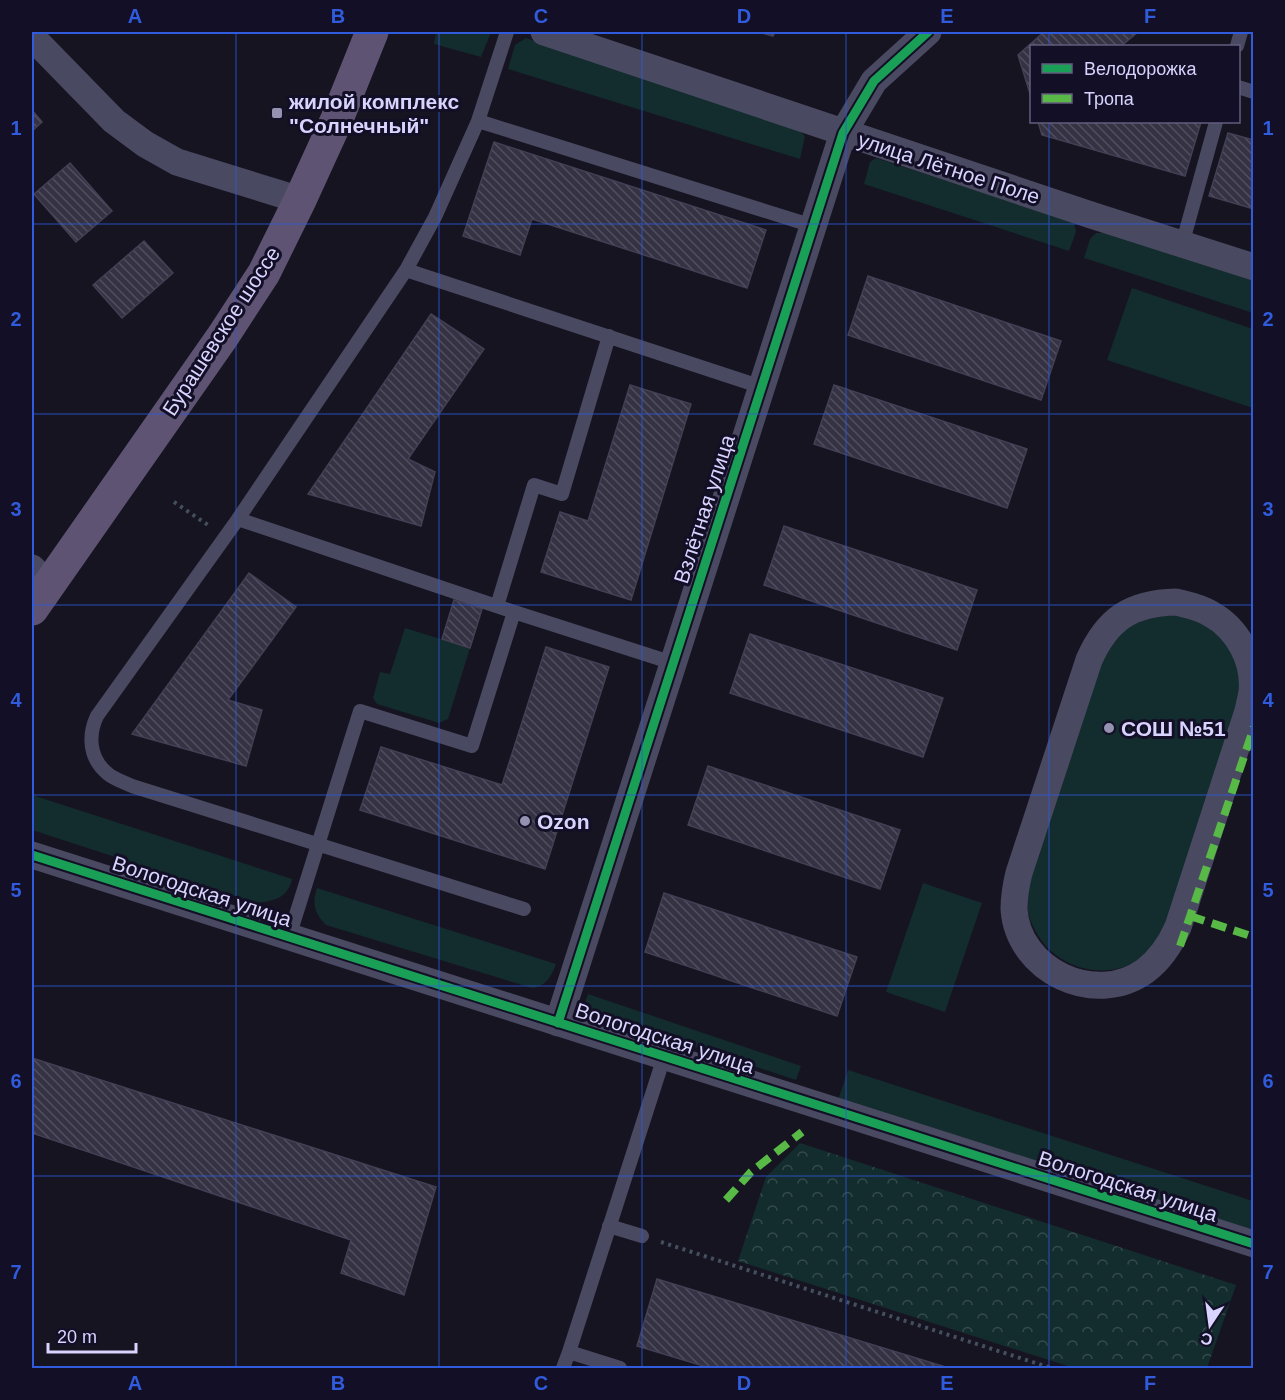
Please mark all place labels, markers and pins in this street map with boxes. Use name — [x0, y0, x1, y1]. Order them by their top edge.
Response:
place label: жилой комплекс "Солнечный" — [288, 90, 459, 137]
marker: жилой комплекс "Солнечный" — [270, 106, 284, 120]
place label: СОШ №51 — [1121, 717, 1226, 740]
marker: СОШ №51 — [1102, 721, 1116, 735]
place label: Ozon — [537, 810, 590, 833]
marker: Ozon — [518, 814, 532, 828]

